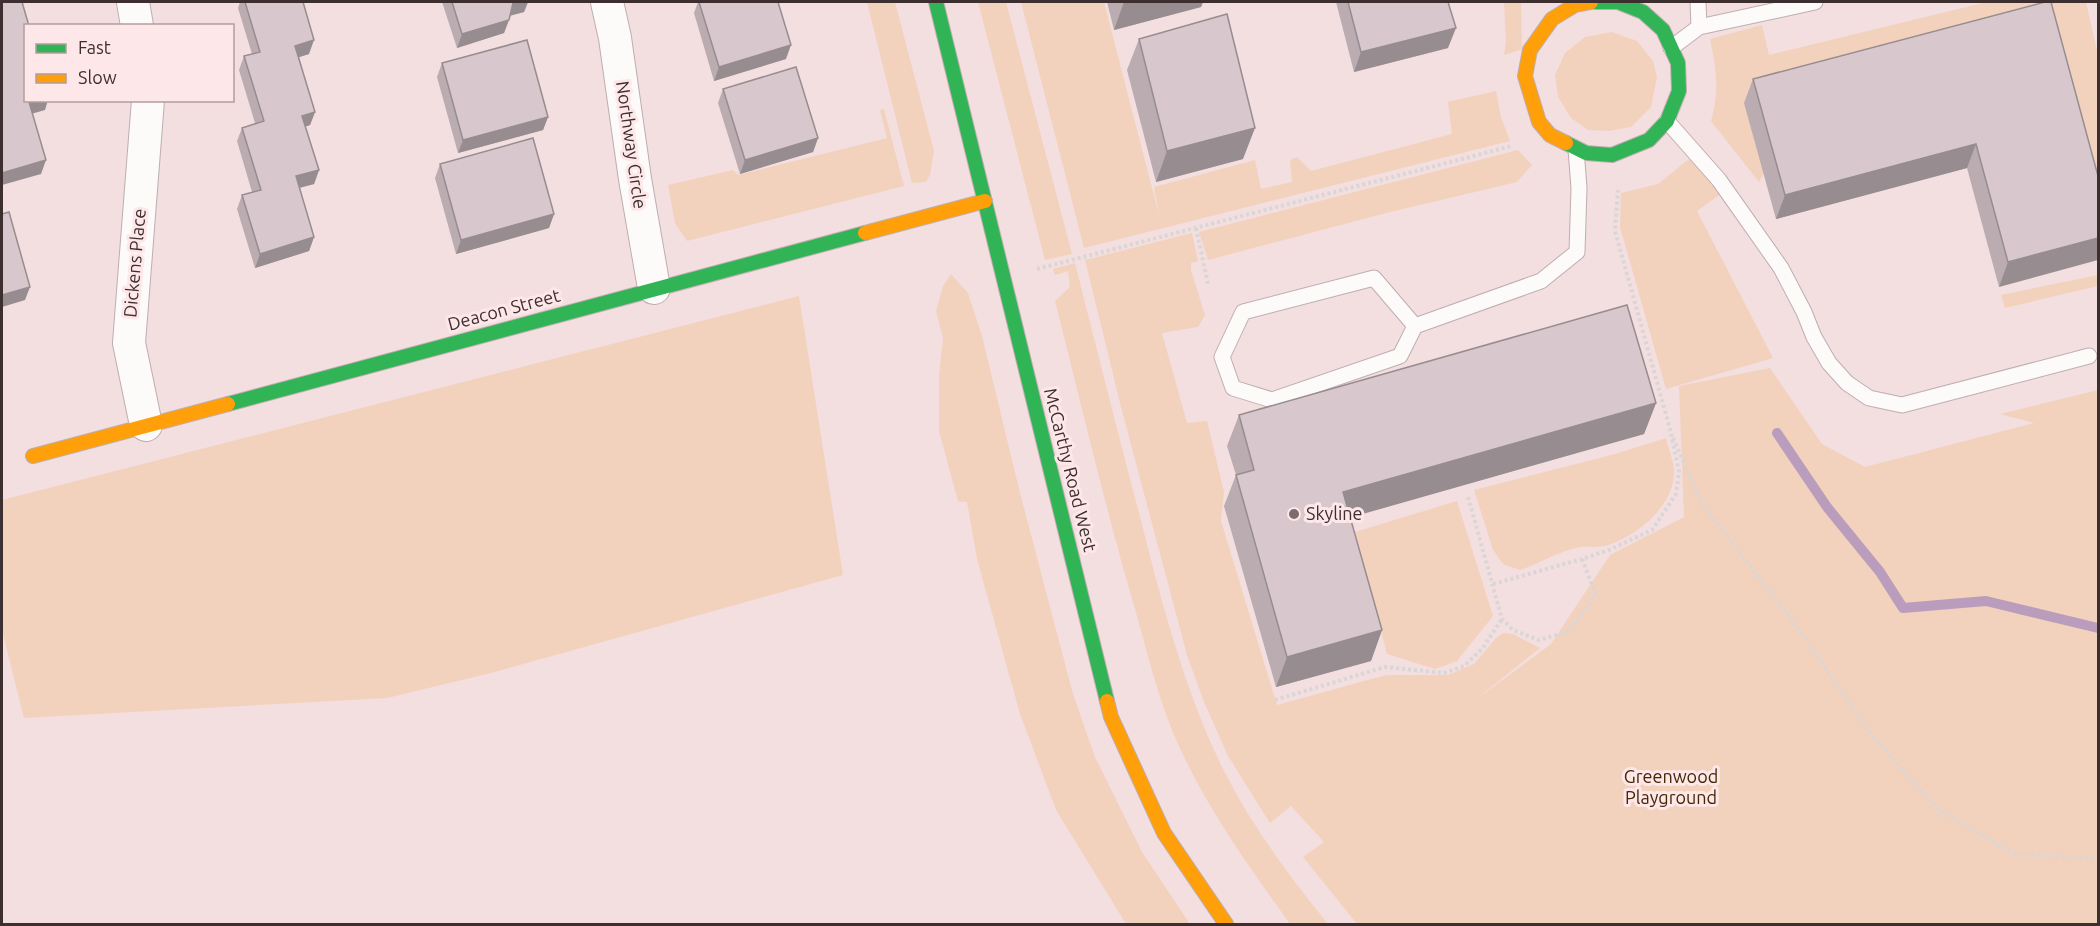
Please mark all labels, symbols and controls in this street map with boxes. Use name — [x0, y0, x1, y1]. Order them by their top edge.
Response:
legend — [24, 24, 234, 102]
text: Fast — [78, 37, 111, 57]
text: Slow — [78, 67, 117, 87]
street label: Northway Circle — [613, 80, 651, 210]
street label: Dickens Place — [119, 208, 149, 318]
street label: Deacon Street — [445, 284, 562, 334]
street label: McCarthy Road West — [1041, 386, 1101, 554]
place label: Skyline — [1306, 503, 1363, 523]
marker: Skyline — [1287, 507, 1301, 521]
park label: Greenwood Playground — [1624, 766, 1718, 807]

